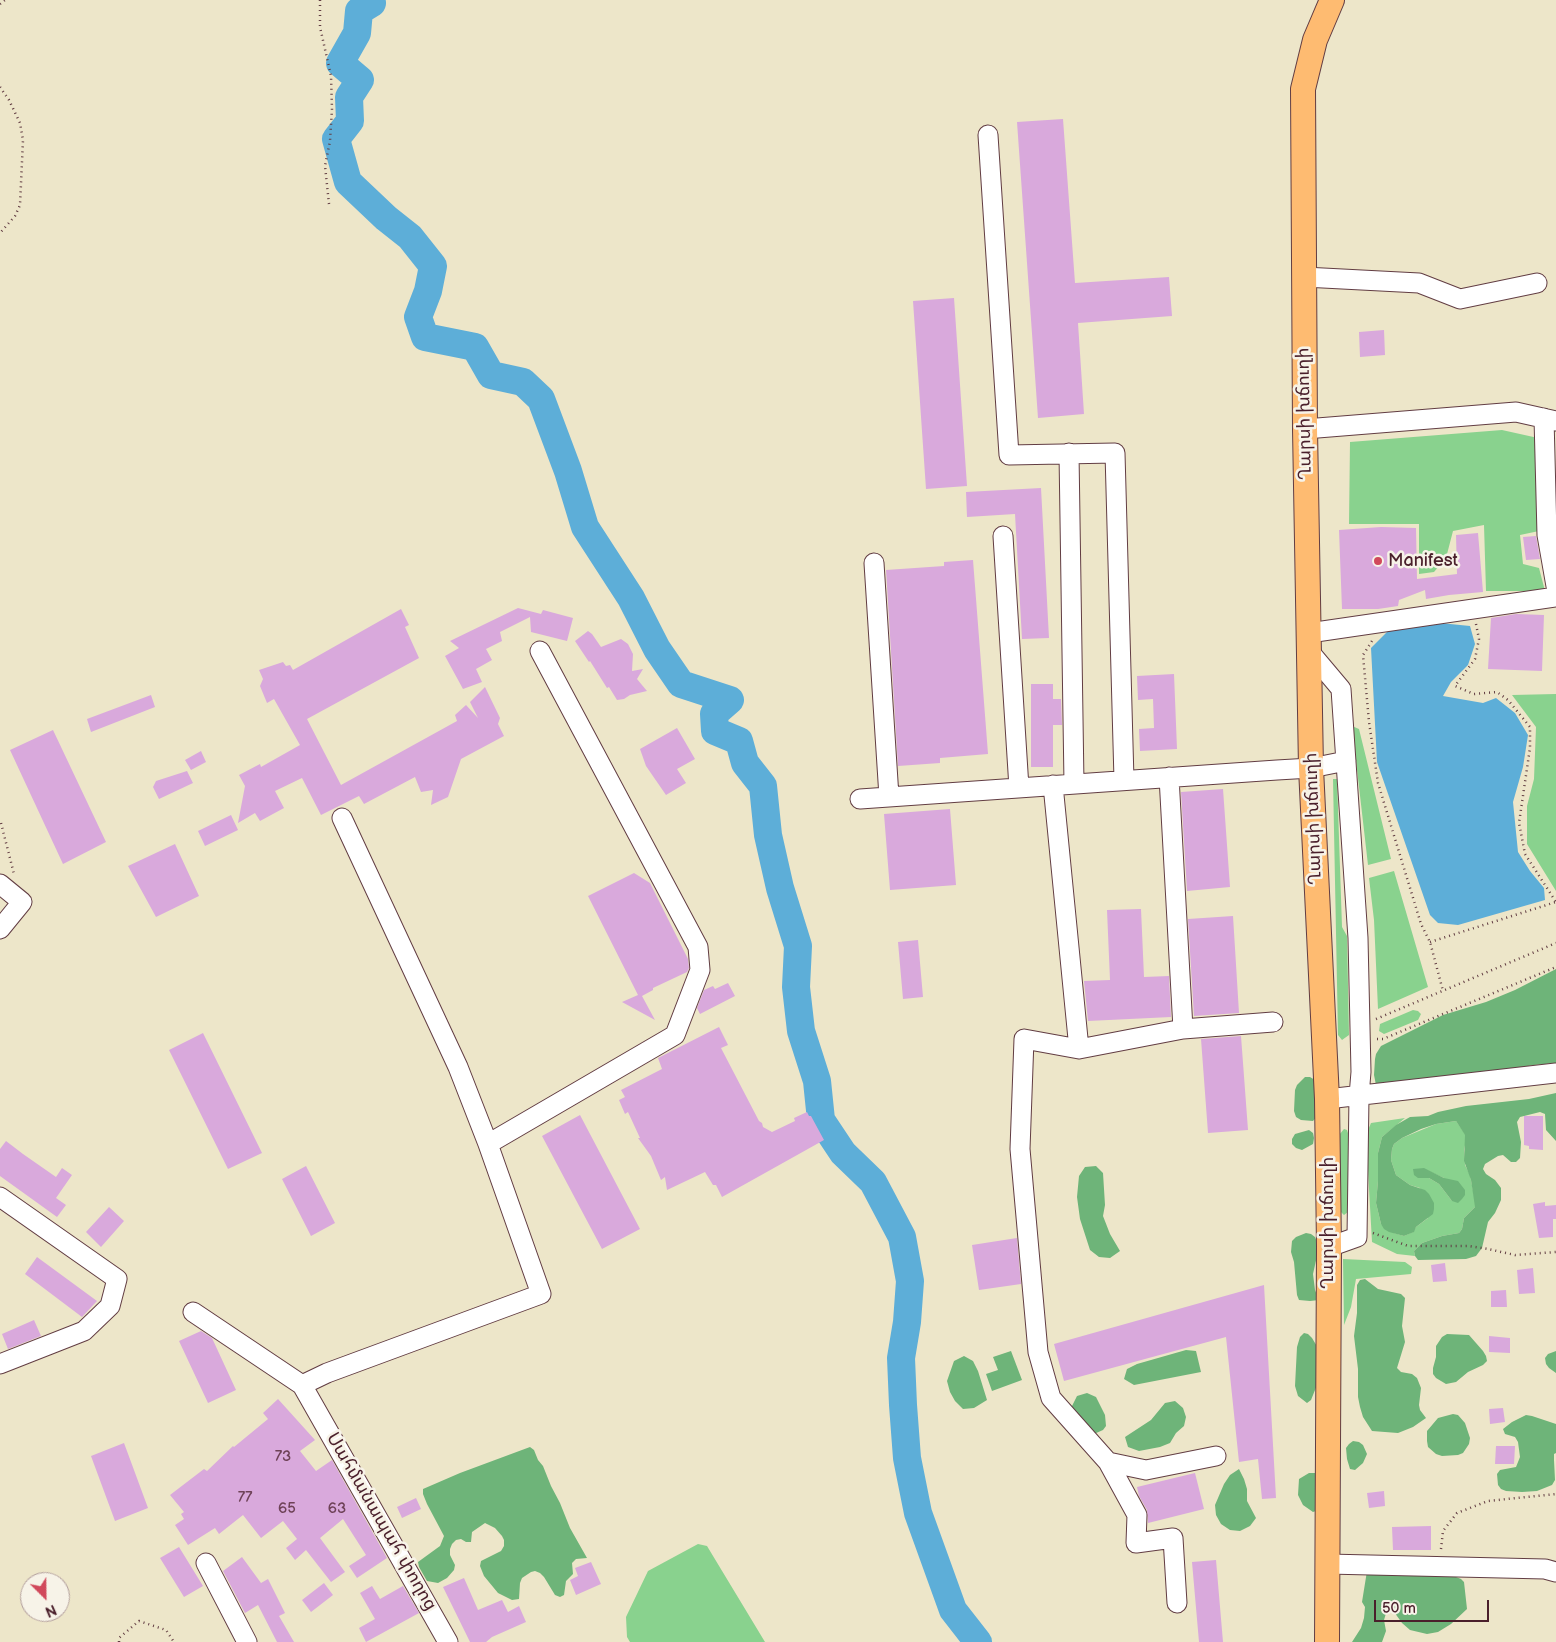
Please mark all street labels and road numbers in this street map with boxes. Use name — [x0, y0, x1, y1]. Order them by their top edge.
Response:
street label: Ղարսի խճուղի — [1293, 348, 1317, 480]
street label: Ղարսի խճուղի — [1301, 752, 1327, 886]
street label: Ղարսի խճուղի — [1317, 1157, 1339, 1289]
street label: Սահմանապահ փողոց — [321, 1429, 441, 1615]

